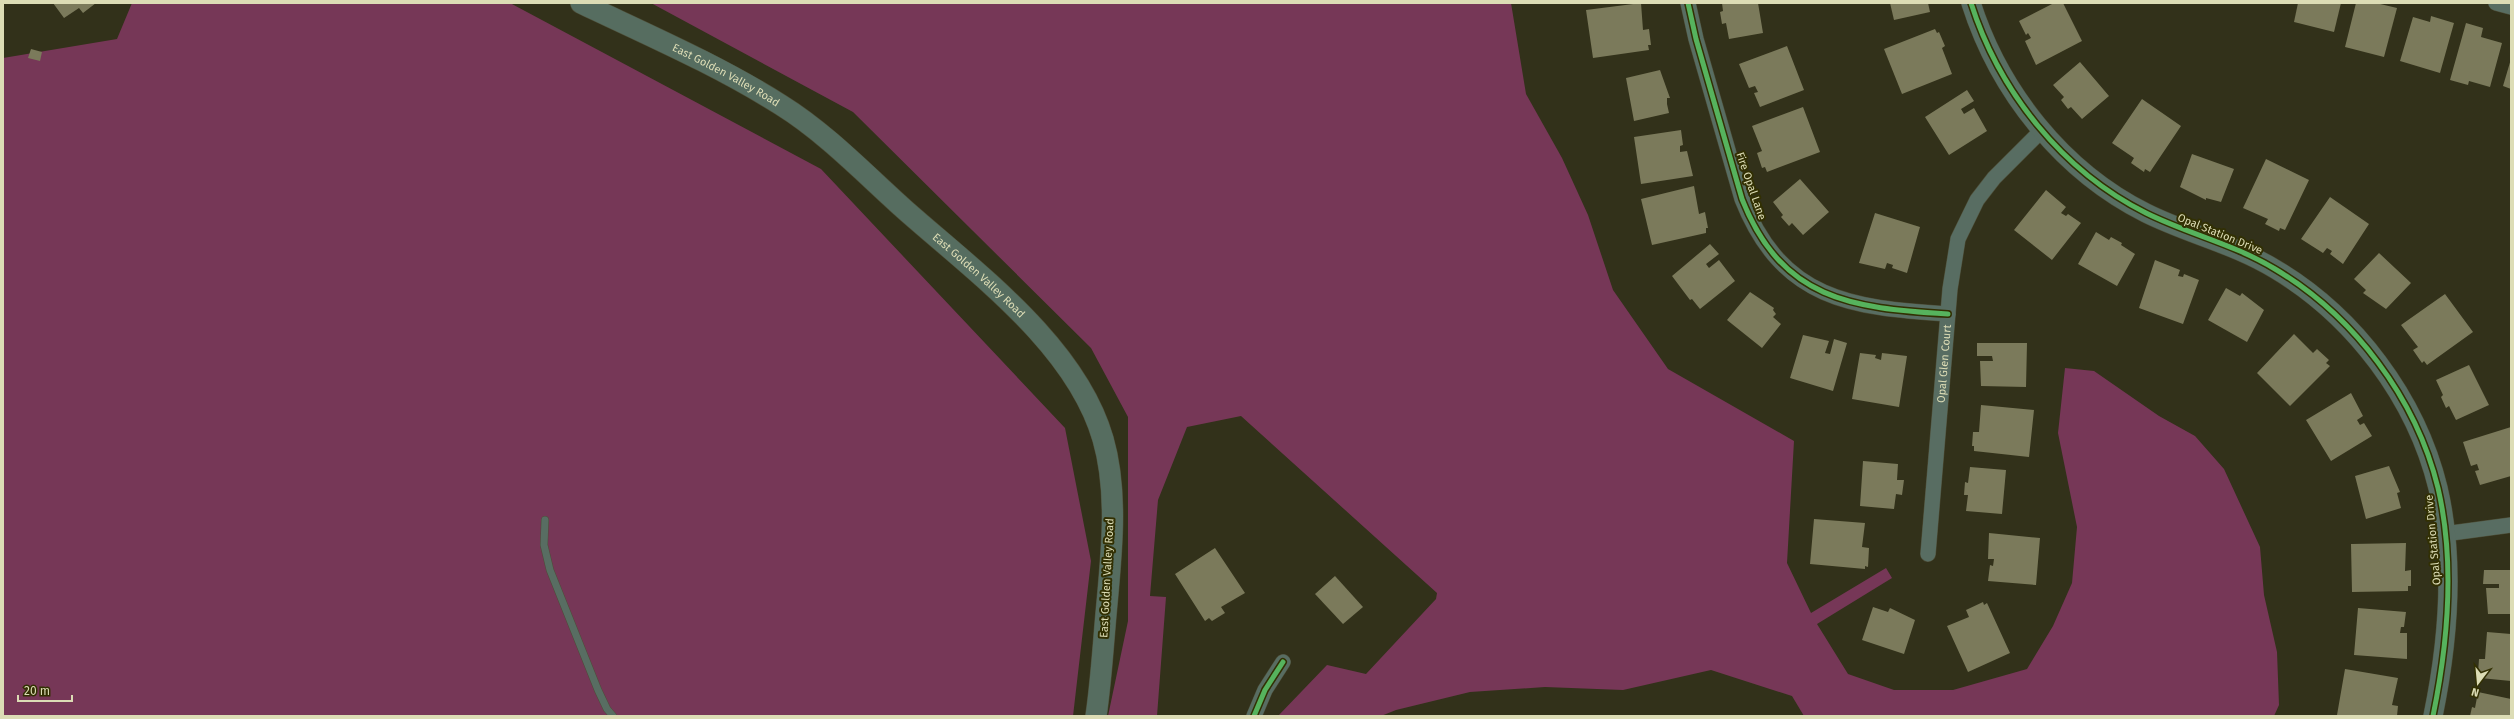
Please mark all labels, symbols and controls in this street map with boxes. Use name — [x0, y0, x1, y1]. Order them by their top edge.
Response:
street label: East Golden Valley Road — [670, 41, 782, 109]
street label: Fire Opal Lane — [1733, 150, 1769, 222]
street label: Opal Station Drive — [2176, 211, 2264, 257]
street label: East Golden Valley Road — [930, 230, 1028, 320]
street label: Opal Glen Court — [1934, 324, 1954, 403]
street label: Opal Station Drive — [2423, 494, 2443, 586]
street label: East Golden Valley Road — [1097, 518, 1117, 638]
north arrow — [2458, 663, 2498, 703]
scale bar — [18, 677, 72, 703]
text: 20 m — [24, 684, 50, 698]
text: N — [2470, 685, 2481, 699]

